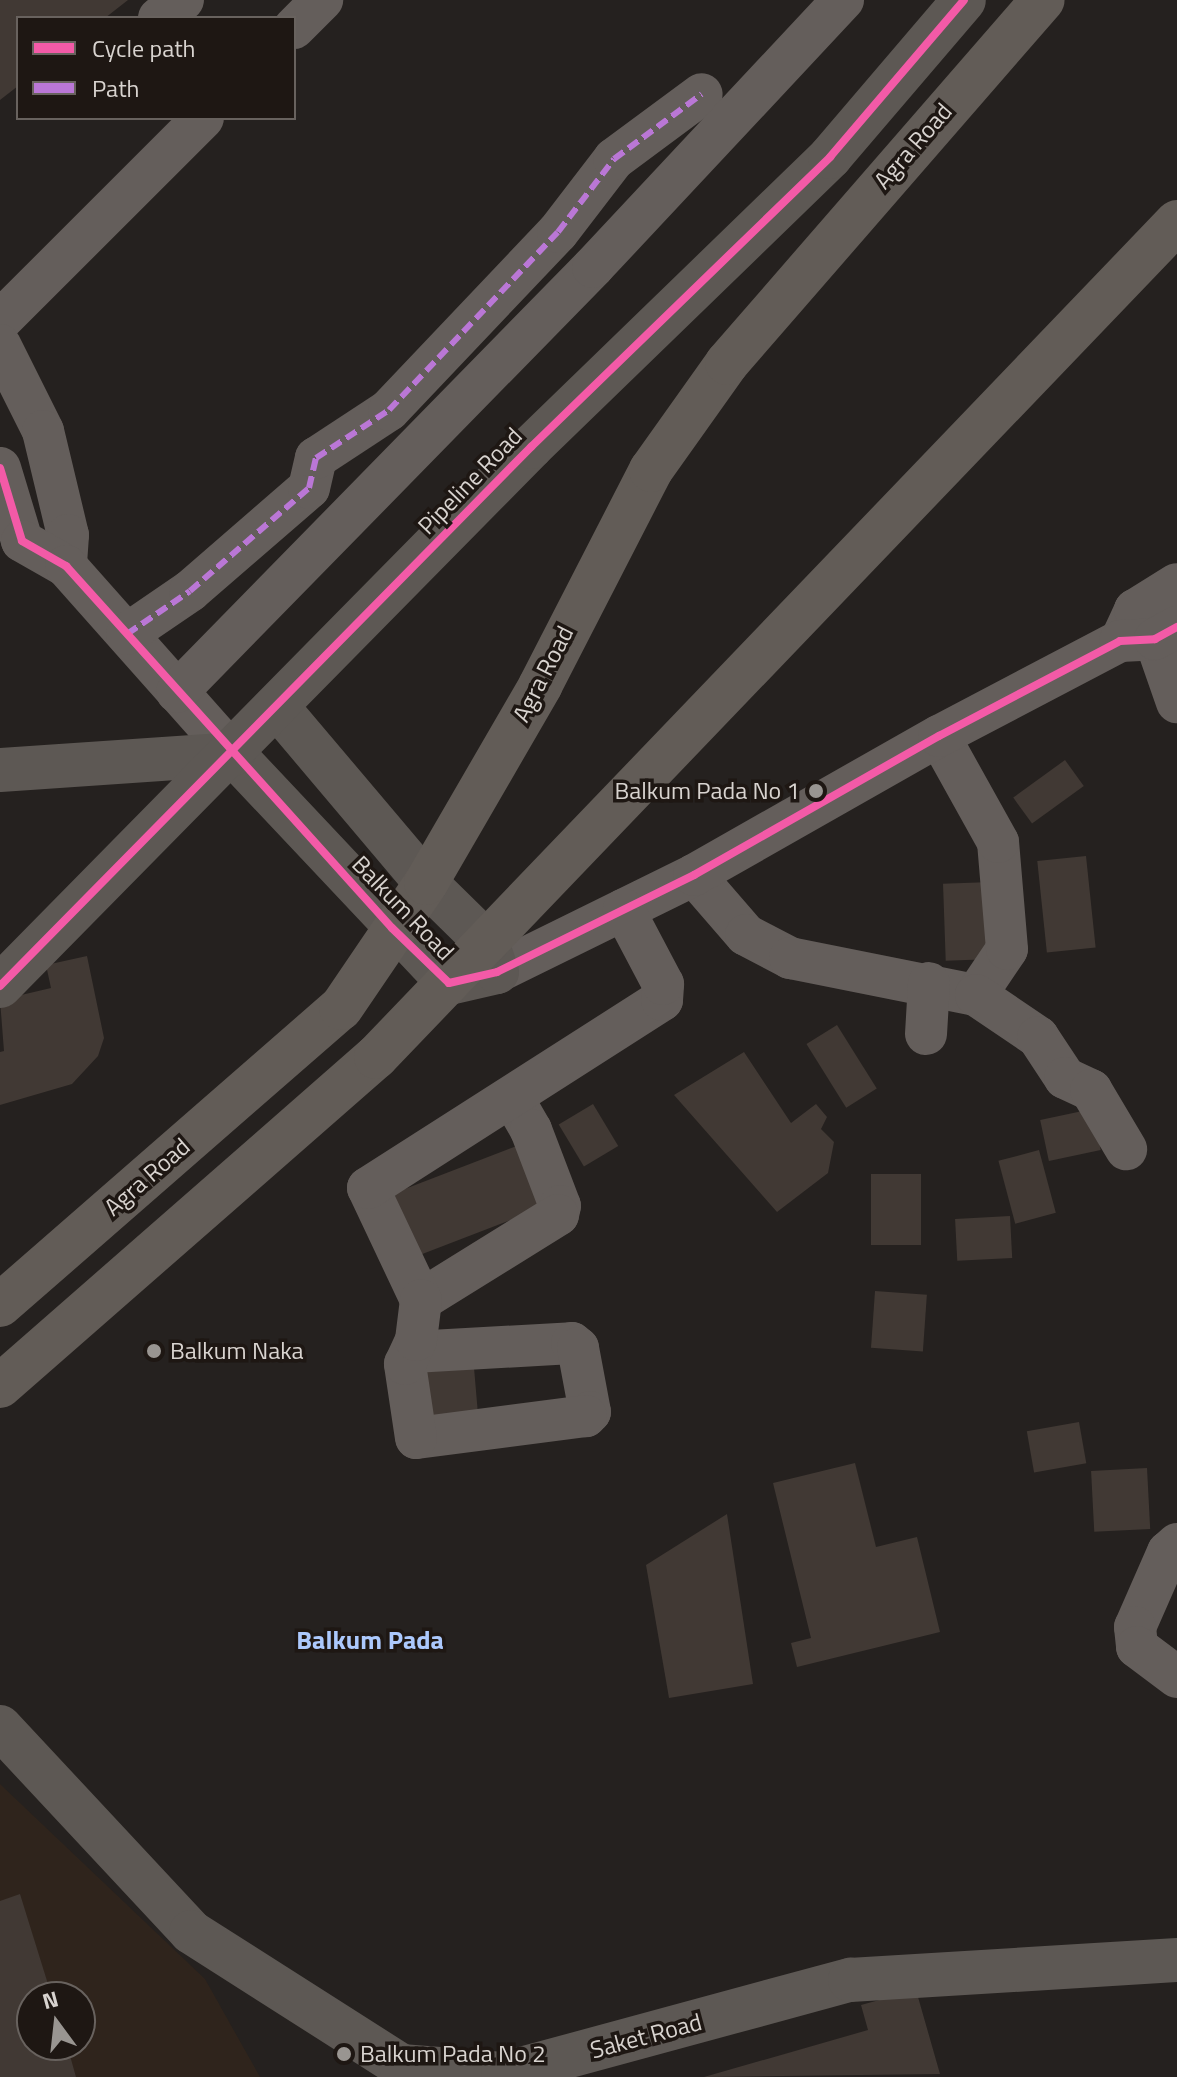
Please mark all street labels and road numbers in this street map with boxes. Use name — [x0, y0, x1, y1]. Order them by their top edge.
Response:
street label: Agra Road — [868, 97, 958, 195]
street label: Pipeline Road — [412, 422, 528, 540]
street label: Agra Road — [507, 621, 579, 727]
street label: Balkum Road — [346, 850, 460, 966]
street label: Agra Road — [98, 1132, 196, 1222]
street label: Saket Road — [587, 2007, 705, 2065]

